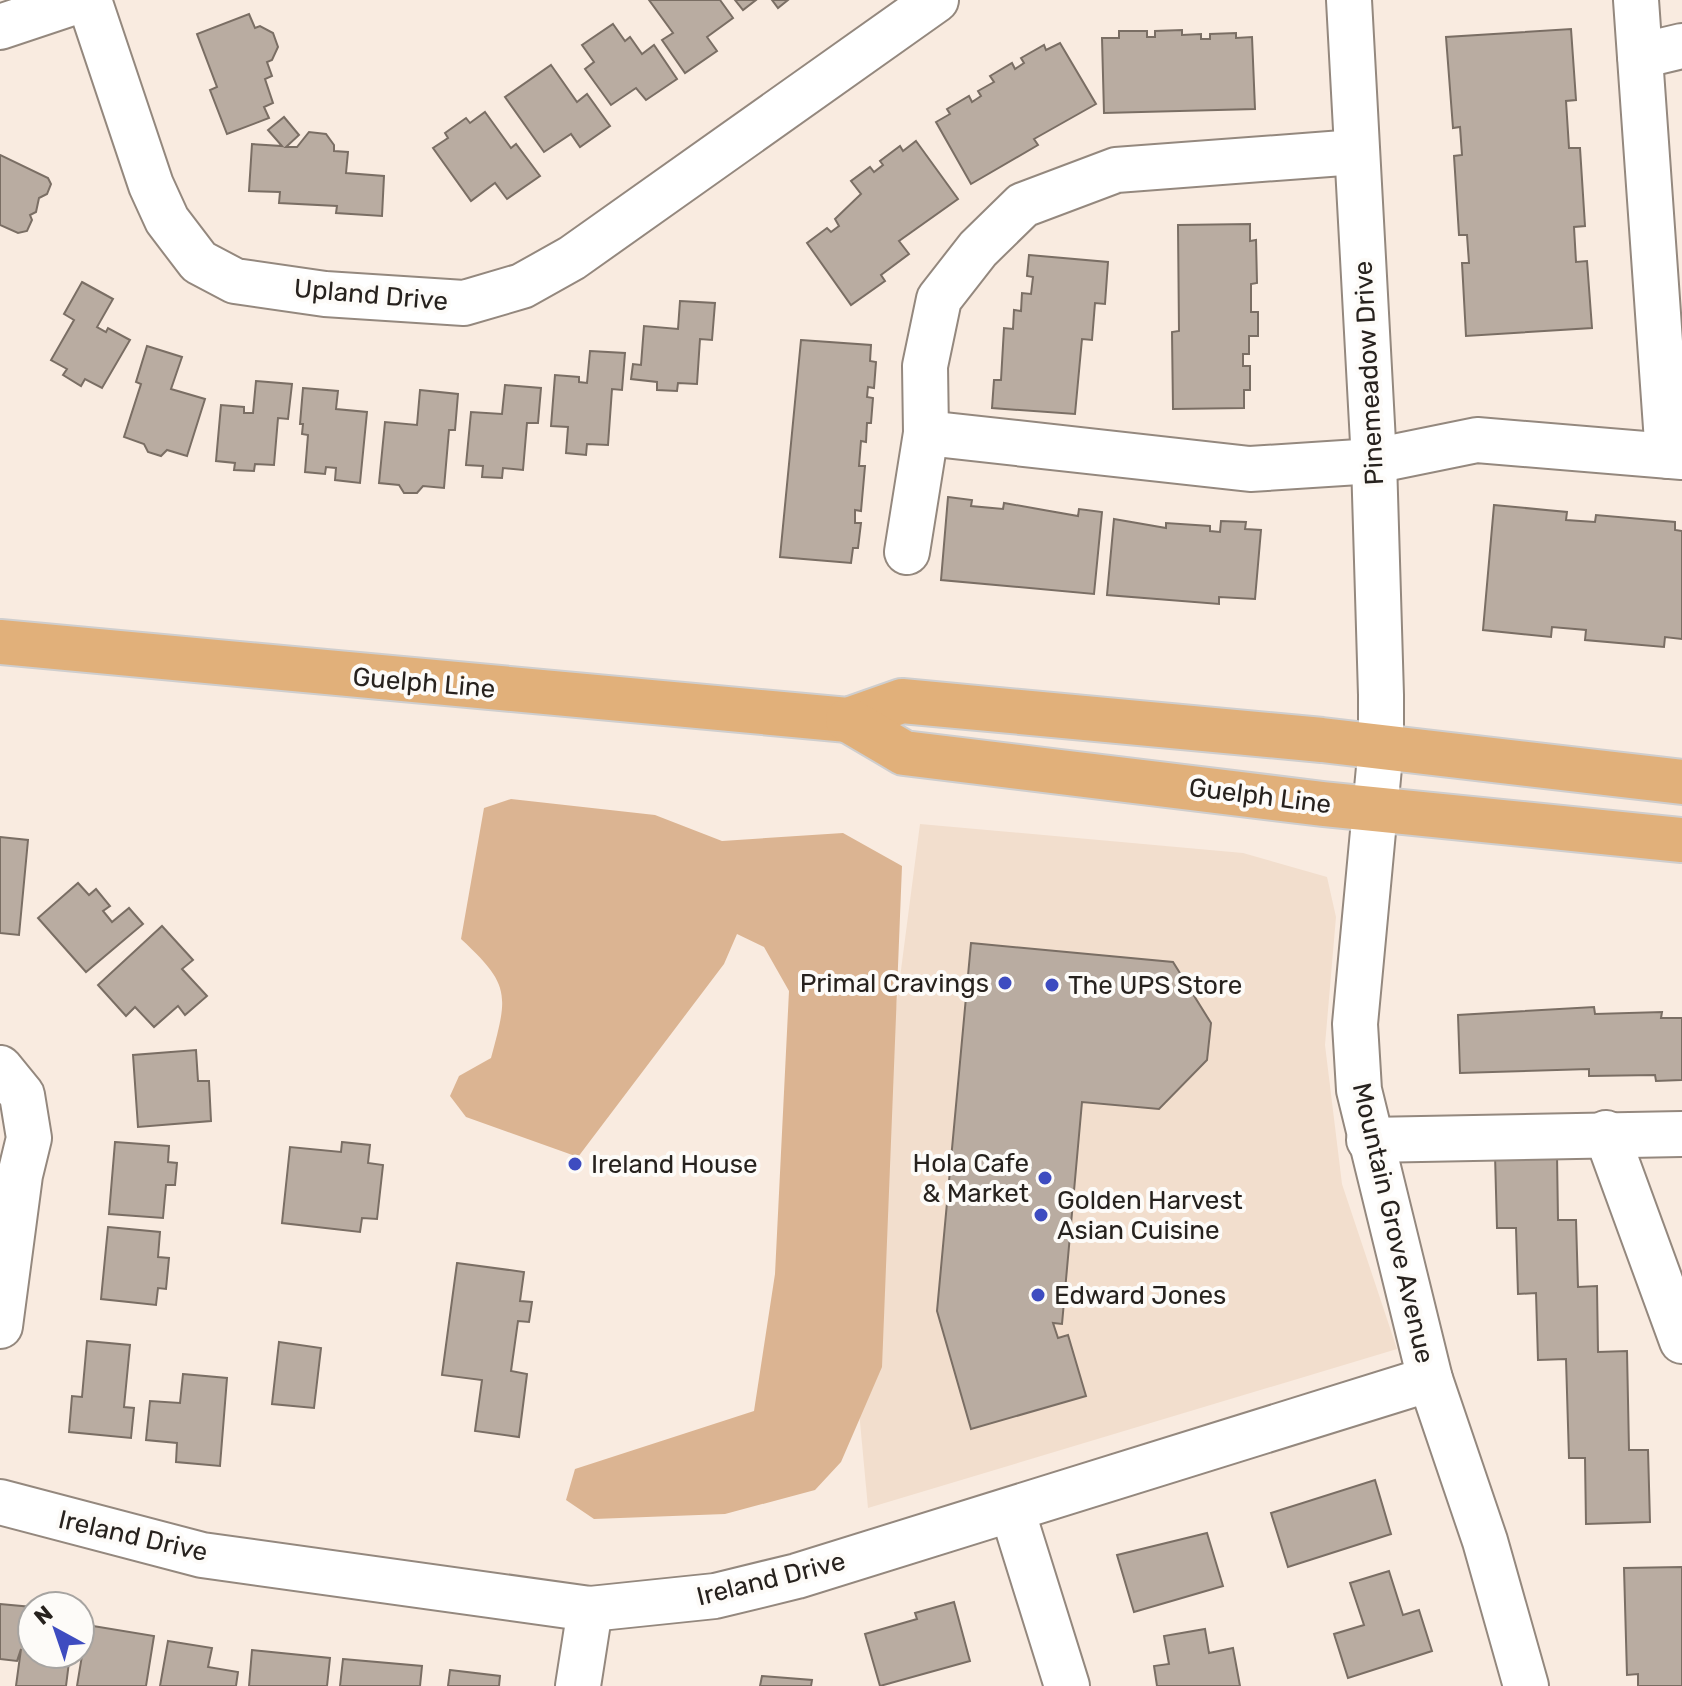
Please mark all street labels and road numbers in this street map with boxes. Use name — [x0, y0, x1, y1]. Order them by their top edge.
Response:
street label: Pinemeadow Drive — [1348, 260, 1390, 486]
street label: Upland Drive — [293, 273, 449, 317]
street label: Guelph Line — [351, 661, 497, 705]
street label: Guelph Line — [1187, 772, 1333, 820]
street label: Mountain Grove Avenue — [1346, 1080, 1440, 1366]
street label: Ireland Drive — [55, 1504, 211, 1568]
street label: Ireland Drive — [693, 1546, 849, 1612]

